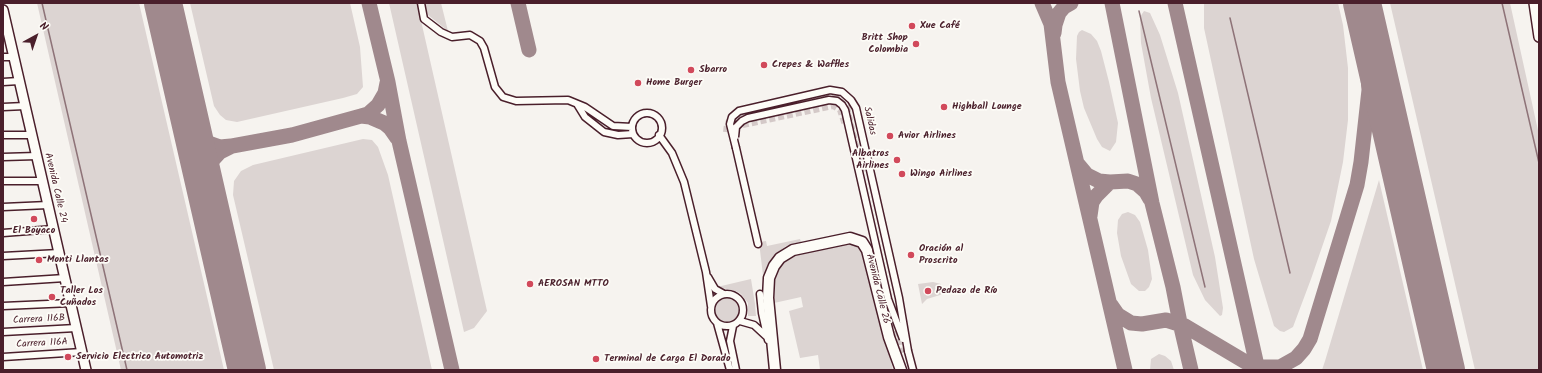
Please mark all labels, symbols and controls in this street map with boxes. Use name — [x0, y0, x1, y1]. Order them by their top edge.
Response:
north arrow — [16, 16, 56, 56]
text: N — [35, 18, 52, 36]
place label: Xue Café — [920, 20, 960, 32]
marker: Xue Café — [907, 21, 917, 31]
place label: Britt Shop Colombia — [862, 32, 908, 56]
marker: Britt Shop Colombia — [911, 39, 921, 49]
place label: Crepes & Waffles — [772, 59, 849, 71]
marker: Crepes & Waffles — [759, 60, 769, 70]
place label: Sbarro — [699, 64, 727, 76]
marker: Sbarro — [686, 65, 696, 75]
place label: Home Burger — [646, 77, 702, 89]
marker: Home Burger — [633, 78, 643, 88]
place label: Highball Lounge — [952, 101, 1022, 113]
marker: Highball Lounge — [939, 102, 949, 112]
street label: Salidas — [860, 106, 878, 136]
place label: Avior Airlines — [898, 130, 956, 142]
marker: Avior Airlines — [885, 131, 895, 141]
place label: Albatros Airlines — [852, 148, 889, 172]
street label: Avenida Calle 24 — [41, 152, 69, 224]
marker: Albatros Airlines — [892, 155, 902, 165]
place label: Wingo Airlines — [910, 168, 972, 180]
marker: Wingo Airlines — [897, 169, 907, 179]
marker: El Boyaco — [29, 214, 39, 224]
place label: El Boyaco — [13, 225, 55, 237]
place label: Oración al Proscrito — [919, 243, 963, 266]
marker: Oración al Proscrito — [906, 250, 916, 260]
street label: Avenida Calle 26 — [863, 253, 891, 325]
place label: Monti Llantas — [47, 254, 109, 266]
marker: Monti Llantas — [34, 255, 44, 265]
place label: AEROSAN MTTO — [538, 278, 609, 290]
marker: AEROSAN MTTO — [525, 279, 535, 289]
place label: Taller Los Cuñados — [60, 285, 103, 308]
place label: Pedazo de Río — [936, 285, 997, 297]
marker: Pedazo de Río — [923, 286, 933, 296]
marker: Taller Los Cuñados — [47, 292, 57, 302]
street label: Carrera 116B — [13, 313, 65, 327]
street label: Carrera 116A — [16, 337, 68, 351]
place label: Servicio Electrico Automotriz — [76, 351, 203, 363]
marker: Servicio Electrico Automotriz — [63, 352, 73, 362]
place label: Terminal de Carga El Dorado — [604, 353, 731, 365]
marker: Terminal de Carga El Dorado — [591, 354, 601, 364]

